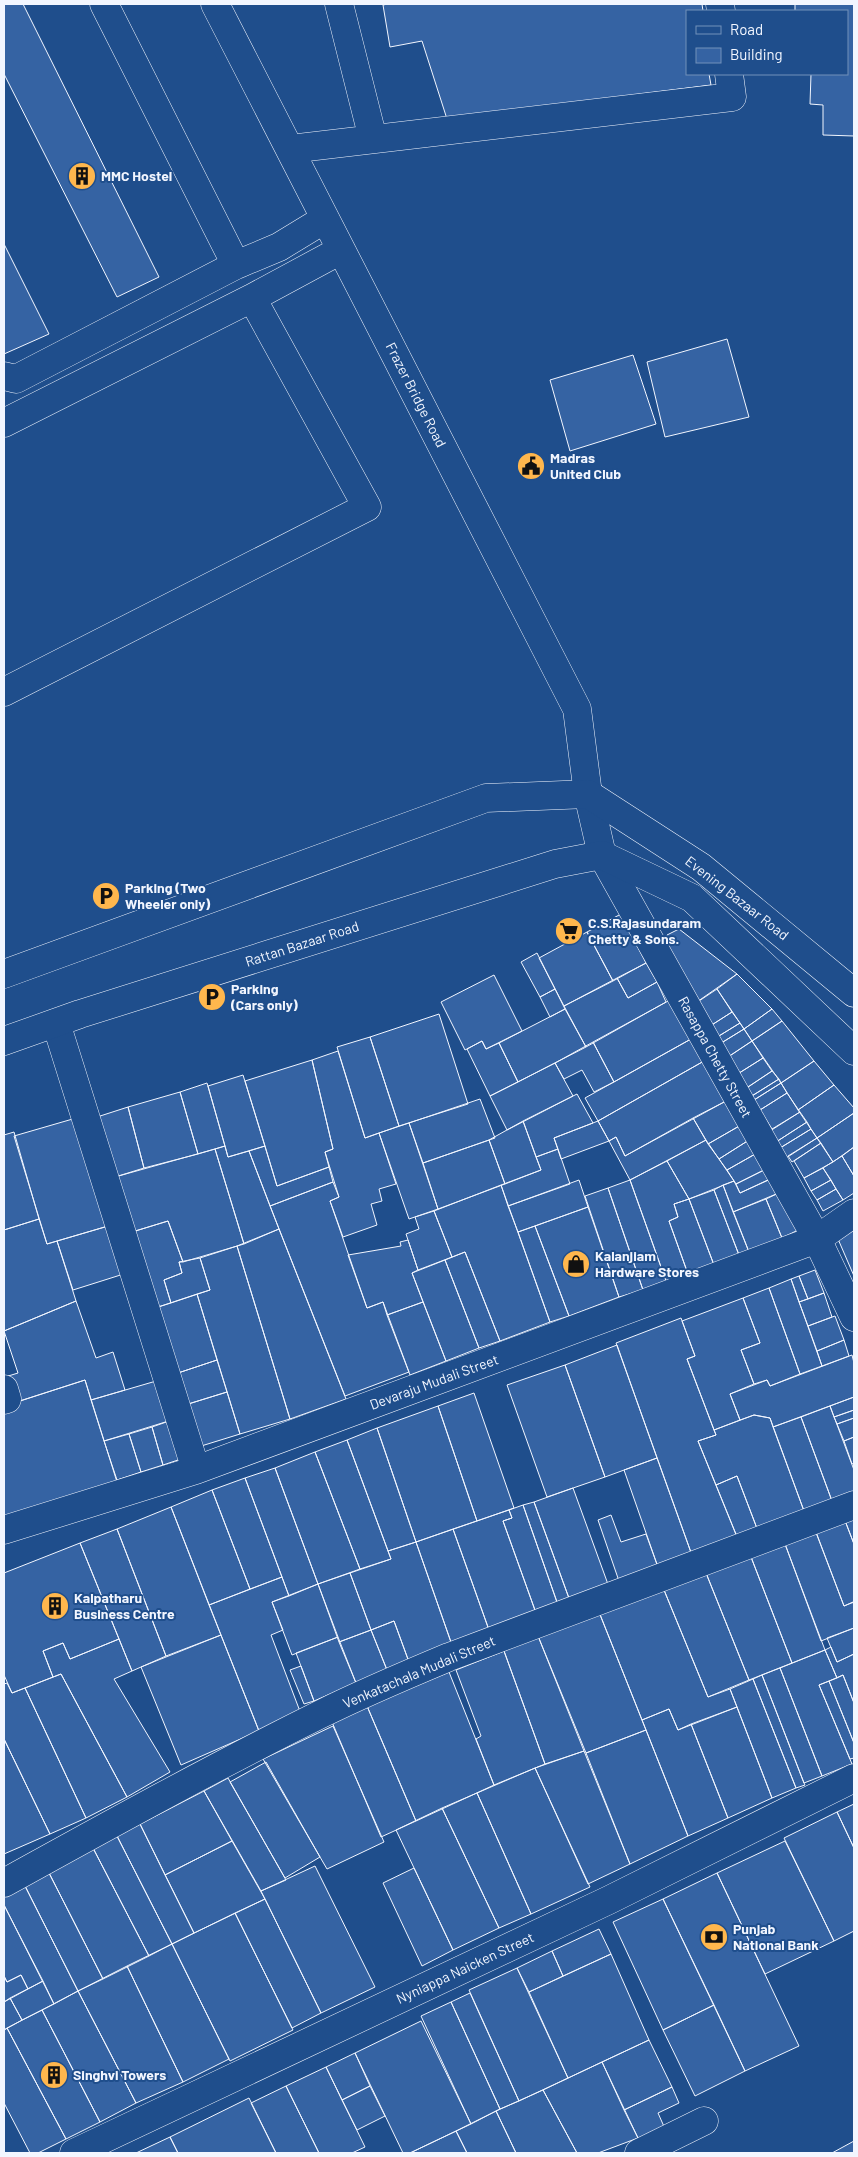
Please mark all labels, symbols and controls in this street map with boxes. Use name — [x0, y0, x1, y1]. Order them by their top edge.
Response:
legend — [686, 10, 848, 75]
text: Road — [730, 20, 763, 38]
text: Building — [730, 45, 783, 63]
building icon: MMC Hostel — [67, 161, 97, 191]
place label: MMC Hostel — [101, 167, 172, 184]
street label: Frazer Bridge Road — [383, 340, 450, 450]
place label: Madras United Club — [550, 449, 621, 482]
public building icon: Madras United Club — [516, 451, 546, 481]
street label: Evening Bazaar Road — [682, 852, 792, 943]
place label: Parking (Two Wheeler only) — [125, 879, 210, 912]
parking icon: Parking (Two Wheeler only) — [91, 881, 121, 911]
place label: C.S.Rajasundaram Chetty & Sons. — [588, 914, 701, 947]
supermarket icon: C.S.Rajasundaram Chetty & Sons. — [554, 916, 584, 946]
street label: Rattan Bazaar Road — [243, 917, 361, 970]
place label: Parking (Cars only) — [230, 980, 298, 1013]
parking icon: Parking (Cars only) — [197, 982, 227, 1012]
street label: Rasappa Chetty Street — [675, 993, 756, 1120]
place label: Kalanjiam Hardware Stores — [595, 1247, 699, 1280]
shop icon: Kalanjiam Hardware Stores — [561, 1249, 591, 1279]
street label: Devaraju Mudali Street — [367, 1350, 500, 1413]
place label: Kalpatharu Business Centre — [74, 1589, 175, 1622]
building icon: Kalpatharu Business Centre — [40, 1591, 70, 1621]
street label: Venkatachala Mudali Street — [340, 1632, 498, 1711]
place label: Punjab National Bank — [733, 1920, 819, 1953]
bank icon: Punjab National Bank — [699, 1922, 729, 1952]
street label: Nyniappa Naicken Street — [393, 1928, 536, 2007]
building icon: Singhvi Towers — [39, 2060, 69, 2090]
place label: Singhvi Towers — [73, 2066, 166, 2083]

